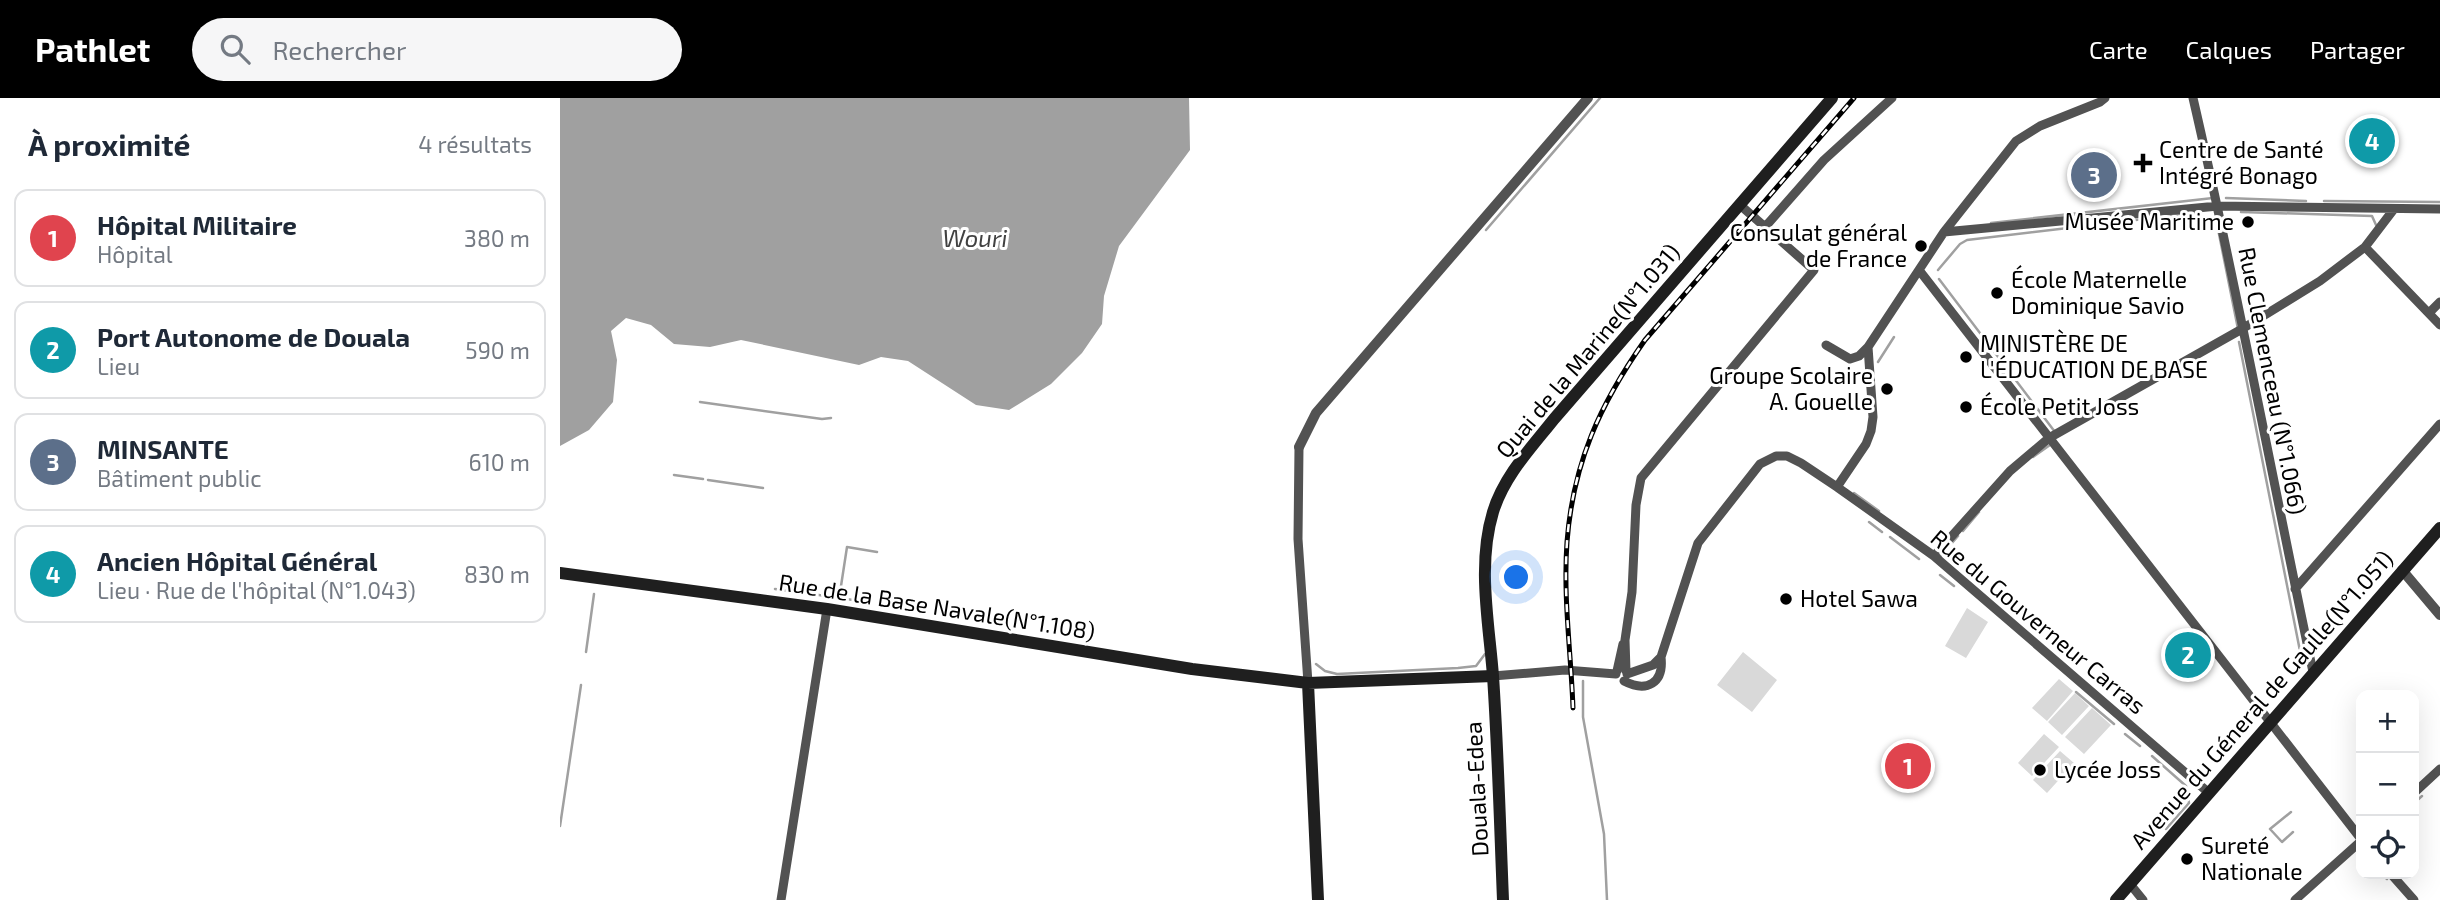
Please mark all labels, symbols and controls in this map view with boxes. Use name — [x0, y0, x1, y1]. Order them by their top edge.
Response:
search box — [192, 18, 682, 81]
text: Pathlet — [35, 29, 150, 69]
icon: search — [216, 30, 254, 68]
text: Rechercher — [272, 34, 406, 65]
text: Carte — [2089, 35, 2148, 64]
text: Calques — [2186, 35, 2272, 64]
text: Partager — [2310, 35, 2405, 64]
pin: 4 — [2349, 115, 2395, 167]
text: À proximité — [28, 126, 190, 162]
text: 4 résultats — [418, 130, 532, 158]
place label: Centre de Santé Intégré Bonago — [2159, 135, 2324, 189]
pin: 3 — [2071, 149, 2117, 201]
marker: Centre de Santé Intégré Bonago — [2133, 153, 2153, 173]
place label: Musée Maritime — [2065, 207, 2234, 235]
text: Hôpital Militaire — [97, 209, 297, 240]
marker: Musée Maritime — [2240, 214, 2256, 230]
place label: Consulat général de France — [1730, 218, 1907, 272]
water label: Wouri — [943, 223, 1008, 252]
text: 1 — [48, 224, 58, 252]
text: 380 m — [464, 224, 530, 252]
street label: Quai de la Marine(N°1.031) — [1489, 238, 1685, 463]
marker: Consulat général de France — [1913, 238, 1929, 254]
text: Hôpital — [97, 240, 173, 268]
street label: Rue Clemenceau (N°1.066) — [2233, 245, 2313, 517]
place label: École Maternelle Dominique Savio — [2011, 265, 2187, 319]
marker: École Maternelle Dominique Savio — [1989, 285, 2005, 301]
text: Port Autonome de Douala — [97, 321, 410, 352]
place label: MINISTÈRE DE L'ÉDUCATION DE BASE — [1980, 329, 2208, 383]
text: 2 — [46, 336, 60, 364]
text: 590 m — [465, 336, 530, 364]
marker: MINISTÈRE DE L'ÉDUCATION DE BASE — [1958, 349, 1974, 365]
text: Lieu — [97, 352, 140, 380]
place label: Groupe Scolaire A. Gouelle — [1709, 361, 1873, 415]
marker: Groupe Scolaire A. Gouelle — [1879, 381, 1895, 397]
place label: École Petit Joss — [1980, 392, 2139, 420]
marker: École Petit Joss — [1958, 399, 1974, 415]
text: MINSANTE — [97, 433, 229, 464]
text: 3 — [46, 448, 60, 476]
text: 610 m — [469, 448, 530, 476]
text: Bâtiment public — [97, 464, 261, 492]
street label: Rue du Gouverneur Carras — [1926, 523, 2152, 719]
street label: Avenue du Géneral de Gaulle(N°1.051) — [2124, 544, 2398, 854]
text: Ancien Hôpital Général — [97, 545, 377, 576]
text: 4 — [46, 560, 60, 588]
text: 830 m — [464, 560, 530, 588]
your location — [1499, 560, 1533, 594]
street label: Rue de la Base Navale(N°1.108) — [777, 567, 1097, 645]
text: Lieu · Rue de l'hôpital (N°1.043) — [97, 576, 416, 604]
place label: Hotel Sawa — [1800, 584, 1918, 612]
marker: Hotel Sawa — [1778, 591, 1794, 607]
pin: 2 — [2165, 629, 2211, 681]
map controls — [2356, 690, 2419, 879]
button: + — [2356, 690, 2419, 753]
street label: Douala-Edea — [1458, 721, 1494, 857]
pin: 1 — [1885, 740, 1931, 792]
button: − — [2356, 753, 2419, 816]
place label: Lycée Joss — [2054, 755, 2161, 783]
marker: Lycée Joss — [2032, 762, 2048, 778]
button: locate — [2356, 816, 2419, 879]
place label: Sureté Nationale — [2201, 831, 2303, 885]
marker: Sureté Nationale — [2179, 851, 2195, 867]

